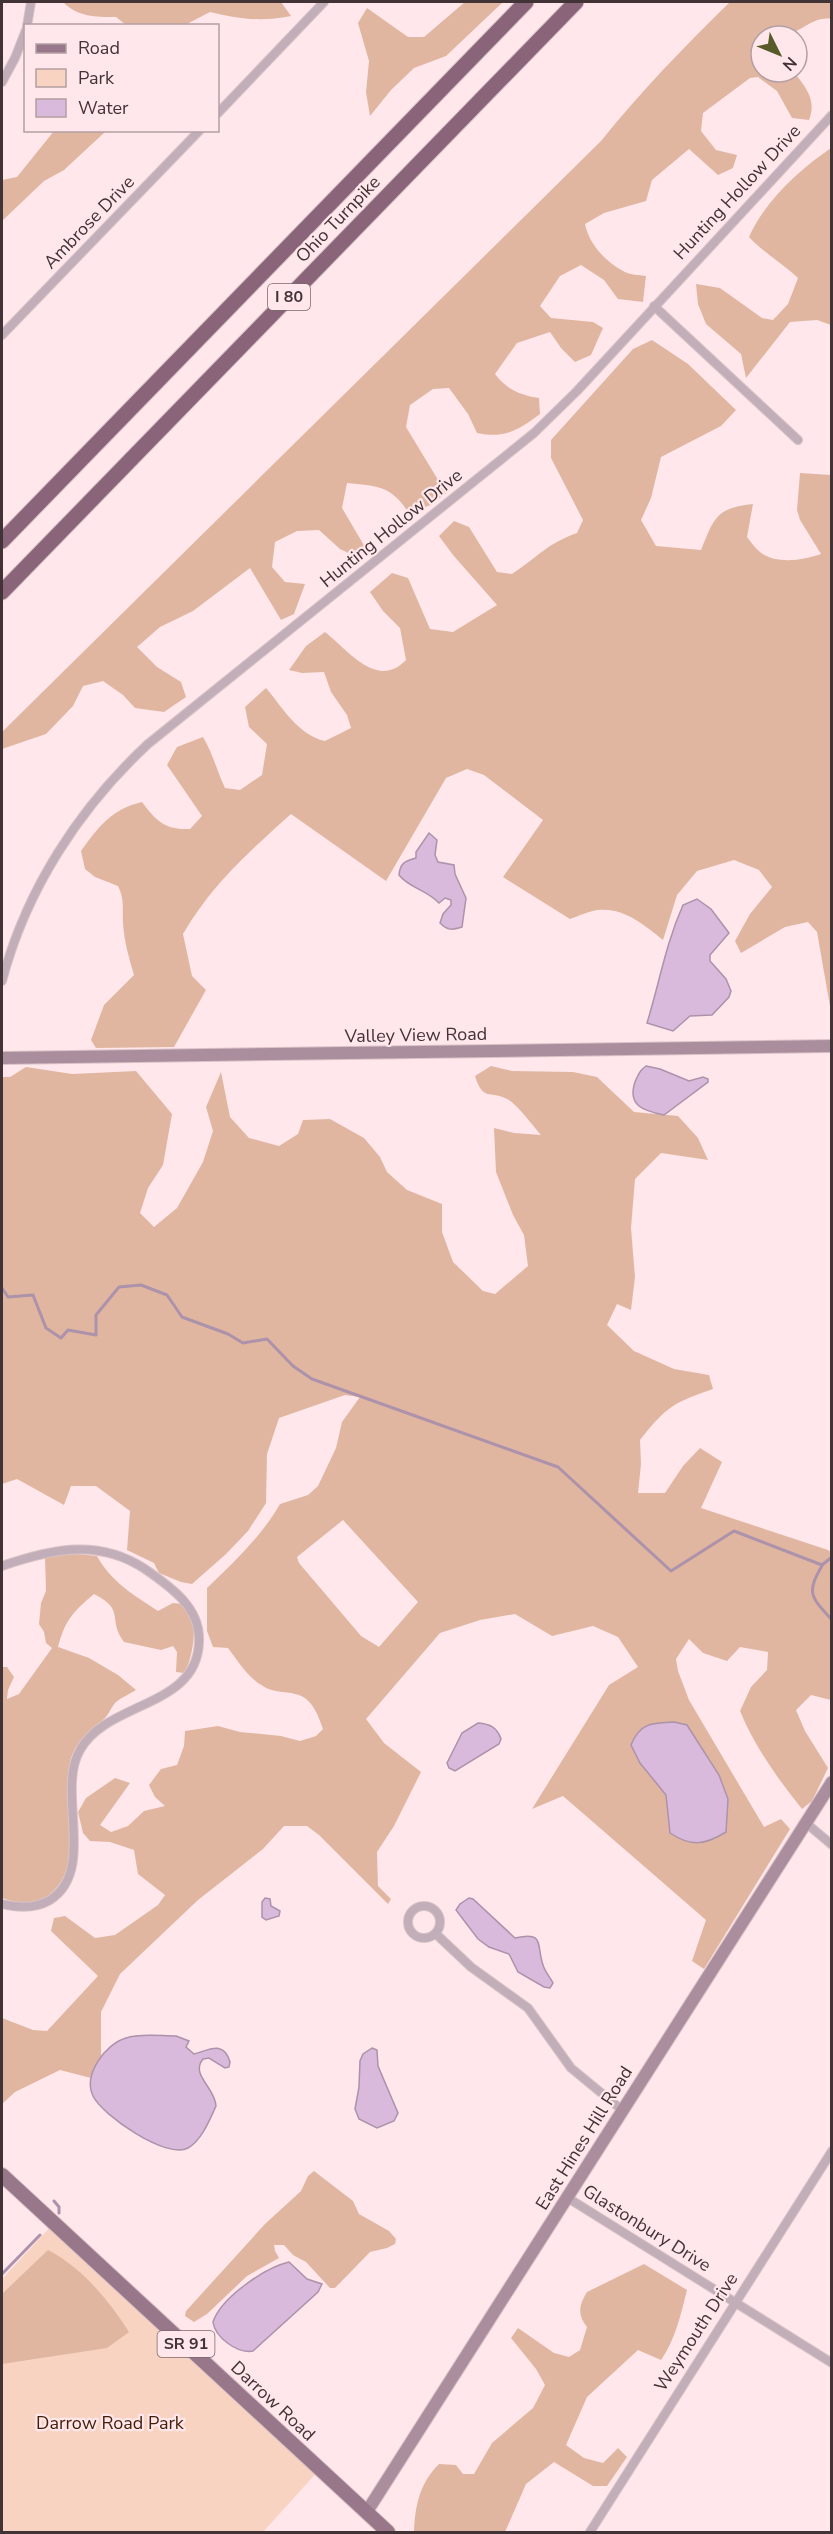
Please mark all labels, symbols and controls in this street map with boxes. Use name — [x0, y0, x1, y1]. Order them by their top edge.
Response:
legend — [24, 24, 219, 132]
north arrow — [749, 24, 809, 84]
text: Road — [78, 36, 120, 60]
text: N — [777, 52, 801, 75]
text: Park — [78, 66, 115, 90]
text: Water — [78, 96, 129, 120]
street label: Hunting Hollow Drive — [668, 119, 806, 265]
street label: Ambrose Drive — [38, 170, 140, 274]
street label: Ohio Turnpike — [290, 170, 386, 268]
road number: I 80 — [268, 284, 310, 310]
street label: Hunting Hollow Drive — [315, 463, 467, 593]
street label: Valley View Road — [344, 1022, 487, 1048]
street label: East Hines Hill Road — [530, 2062, 638, 2214]
street label: Glastonbury Drive — [578, 2179, 716, 2277]
street label: Weymouth Drive — [649, 2268, 743, 2396]
road number: SR 91 — [158, 2331, 214, 2357]
street label: Darrow Road — [226, 2356, 320, 2446]
park label: Darrow Road Park — [36, 2411, 185, 2435]

